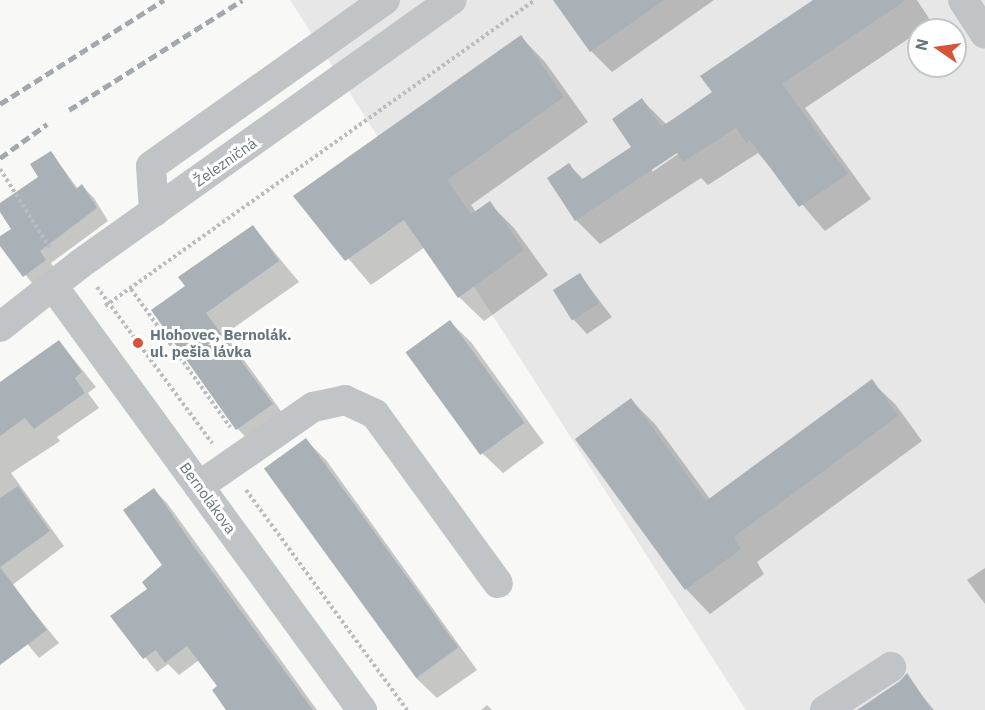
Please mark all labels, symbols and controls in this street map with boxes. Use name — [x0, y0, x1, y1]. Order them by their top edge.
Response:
north arrow — [907, 18, 967, 78]
text: N — [910, 37, 932, 52]
street label: Železničná — [190, 134, 260, 190]
place label: Hlohovec, Bernolák. ul. pešia lávka — [150, 325, 292, 360]
marker: Hlohovec, Bernolák. ul. pešia lávka — [131, 336, 145, 350]
street label: Bernolákova — [176, 459, 240, 537]

